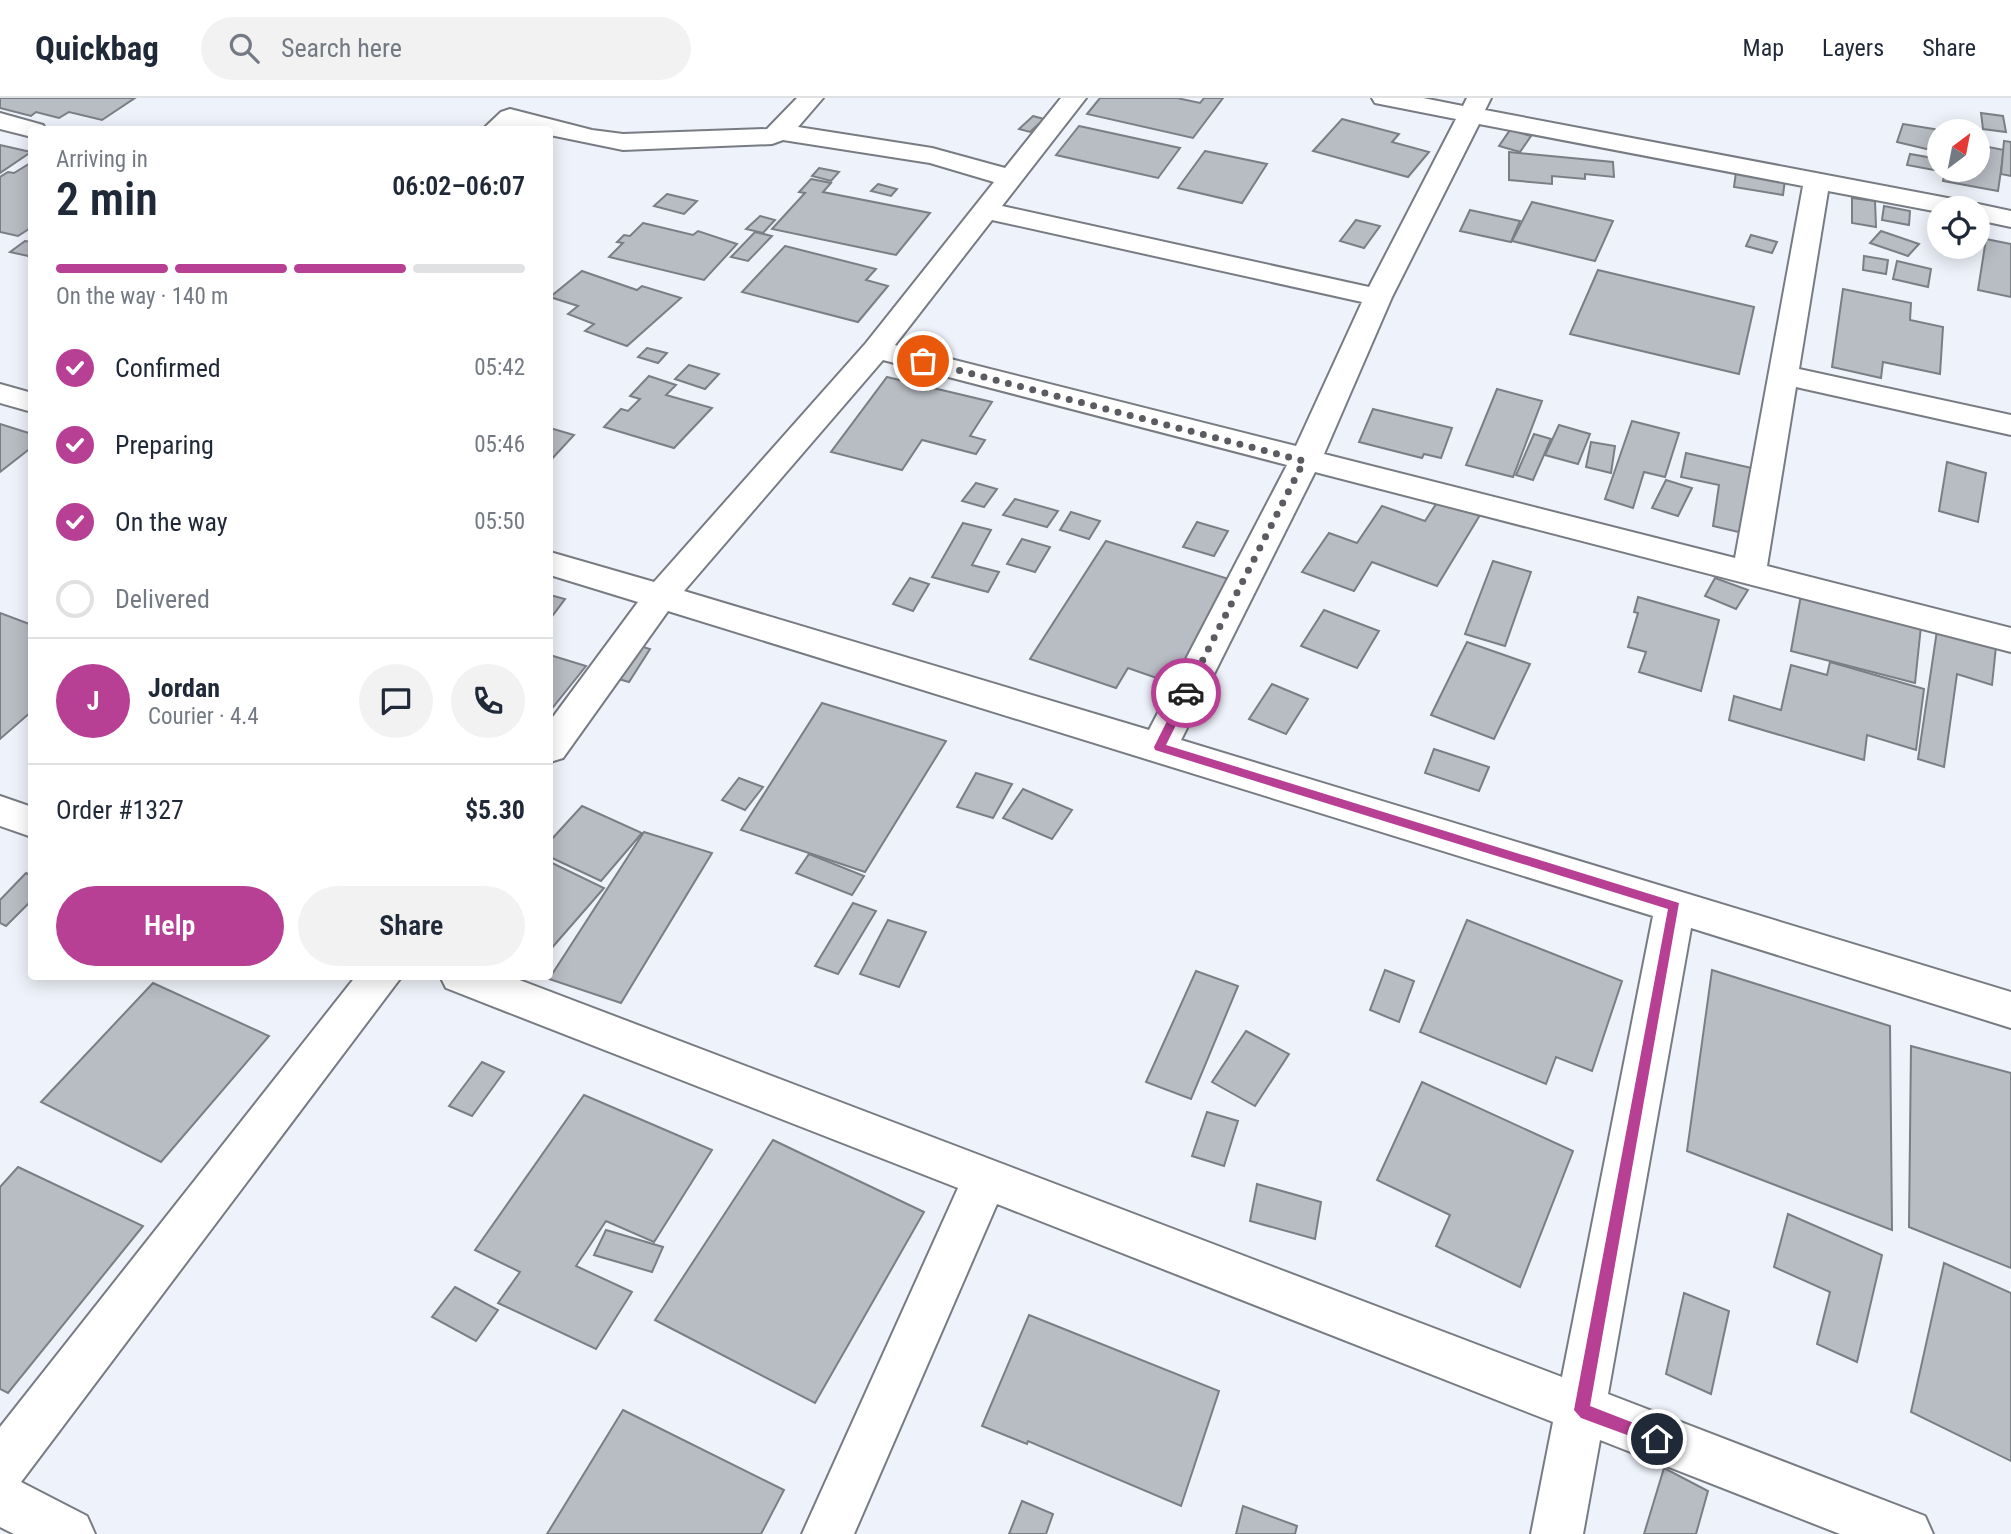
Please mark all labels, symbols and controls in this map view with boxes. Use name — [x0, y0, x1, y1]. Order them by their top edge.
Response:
search box — [201, 17, 691, 80]
text: Quickbag — [35, 29, 159, 68]
icon: search — [225, 29, 263, 67]
text: Search here — [281, 33, 402, 63]
text: Map — [1743, 34, 1784, 62]
text: Layers — [1822, 34, 1884, 62]
text: Share — [1922, 34, 1976, 62]
north arrow — [1927, 119, 1990, 182]
map controls — [1927, 119, 1990, 259]
text: Arriving in — [56, 146, 148, 173]
text: 06:02–06:07 — [392, 171, 525, 201]
text: 2 min — [56, 172, 158, 226]
button: locate — [1927, 196, 1990, 259]
text: On the way · 140 m — [56, 283, 228, 310]
pin — [893, 331, 953, 391]
icon: bag — [904, 342, 942, 380]
icon: check — [56, 349, 94, 387]
text: Confirmed — [115, 353, 221, 383]
text: 05:42 — [474, 354, 525, 381]
icon: check — [56, 426, 94, 464]
text: Preparing — [115, 430, 214, 460]
text: 05:46 — [474, 431, 525, 458]
icon: check — [56, 503, 94, 541]
text: On the way — [115, 507, 228, 537]
text: 05:50 — [474, 508, 525, 535]
text: Delivered — [115, 584, 210, 614]
courier — [1151, 658, 1221, 728]
button: chat — [359, 664, 433, 738]
button: phone — [451, 664, 525, 738]
text: Jordan — [148, 673, 220, 703]
icon: car — [1167, 674, 1205, 712]
text: J — [87, 686, 99, 716]
text: Courier · 4.4 — [148, 703, 259, 730]
text: Order #1327 — [56, 795, 184, 825]
text: $5.30 — [465, 795, 525, 825]
button: Help — [56, 886, 284, 966]
button: Share — [298, 886, 525, 966]
pin — [1627, 1409, 1687, 1469]
icon: home — [1638, 1420, 1676, 1458]

